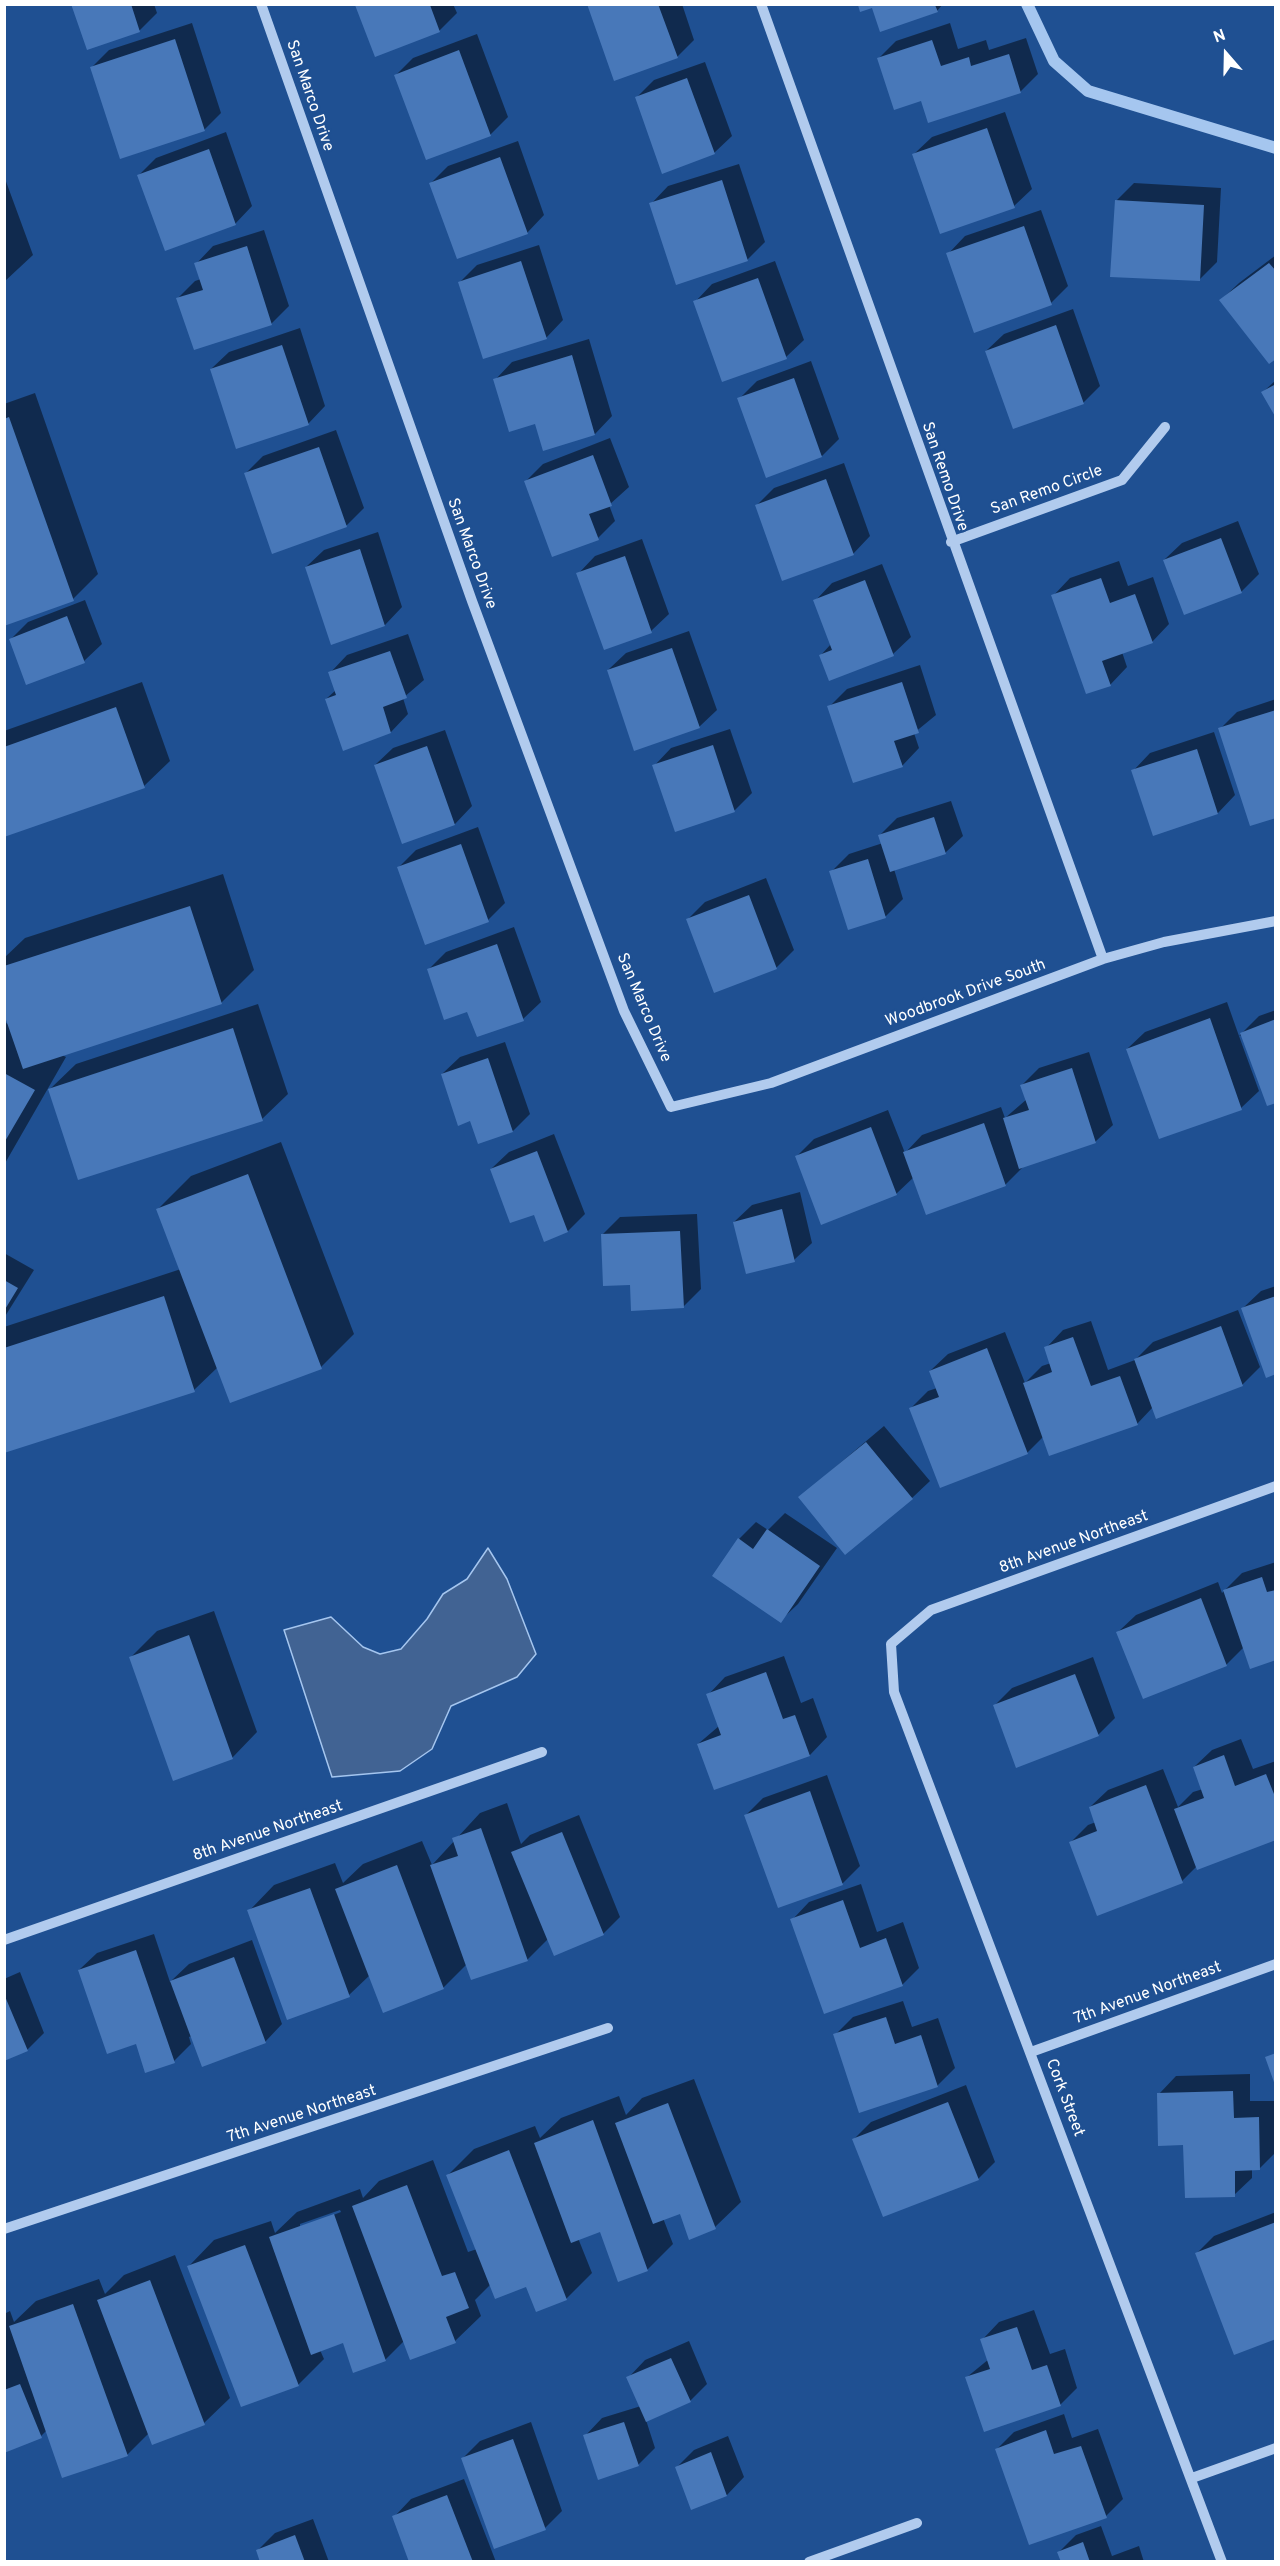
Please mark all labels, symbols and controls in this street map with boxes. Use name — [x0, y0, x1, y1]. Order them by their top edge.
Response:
north arrow — [1196, 24, 1256, 84]
text: N — [1211, 26, 1229, 48]
street label: San Marco Drive — [281, 38, 337, 154]
street label: San Remo Drive — [916, 420, 972, 534]
street label: San Remo Circle — [989, 462, 1105, 520]
street label: San Marco Drive — [442, 496, 500, 612]
street label: San Marco Drive — [611, 951, 675, 1065]
street label: Woodbrook Drive South — [883, 956, 1049, 1032]
street label: 8th Avenue Northeast — [997, 1507, 1151, 1579]
street label: 8th Avenue Northeast — [191, 1797, 345, 1867]
street label: 7th Avenue Northeast — [1072, 1958, 1224, 2030]
street label: Cork Street — [1040, 2056, 1088, 2140]
street label: 7th Avenue Northeast — [225, 2082, 379, 2148]

